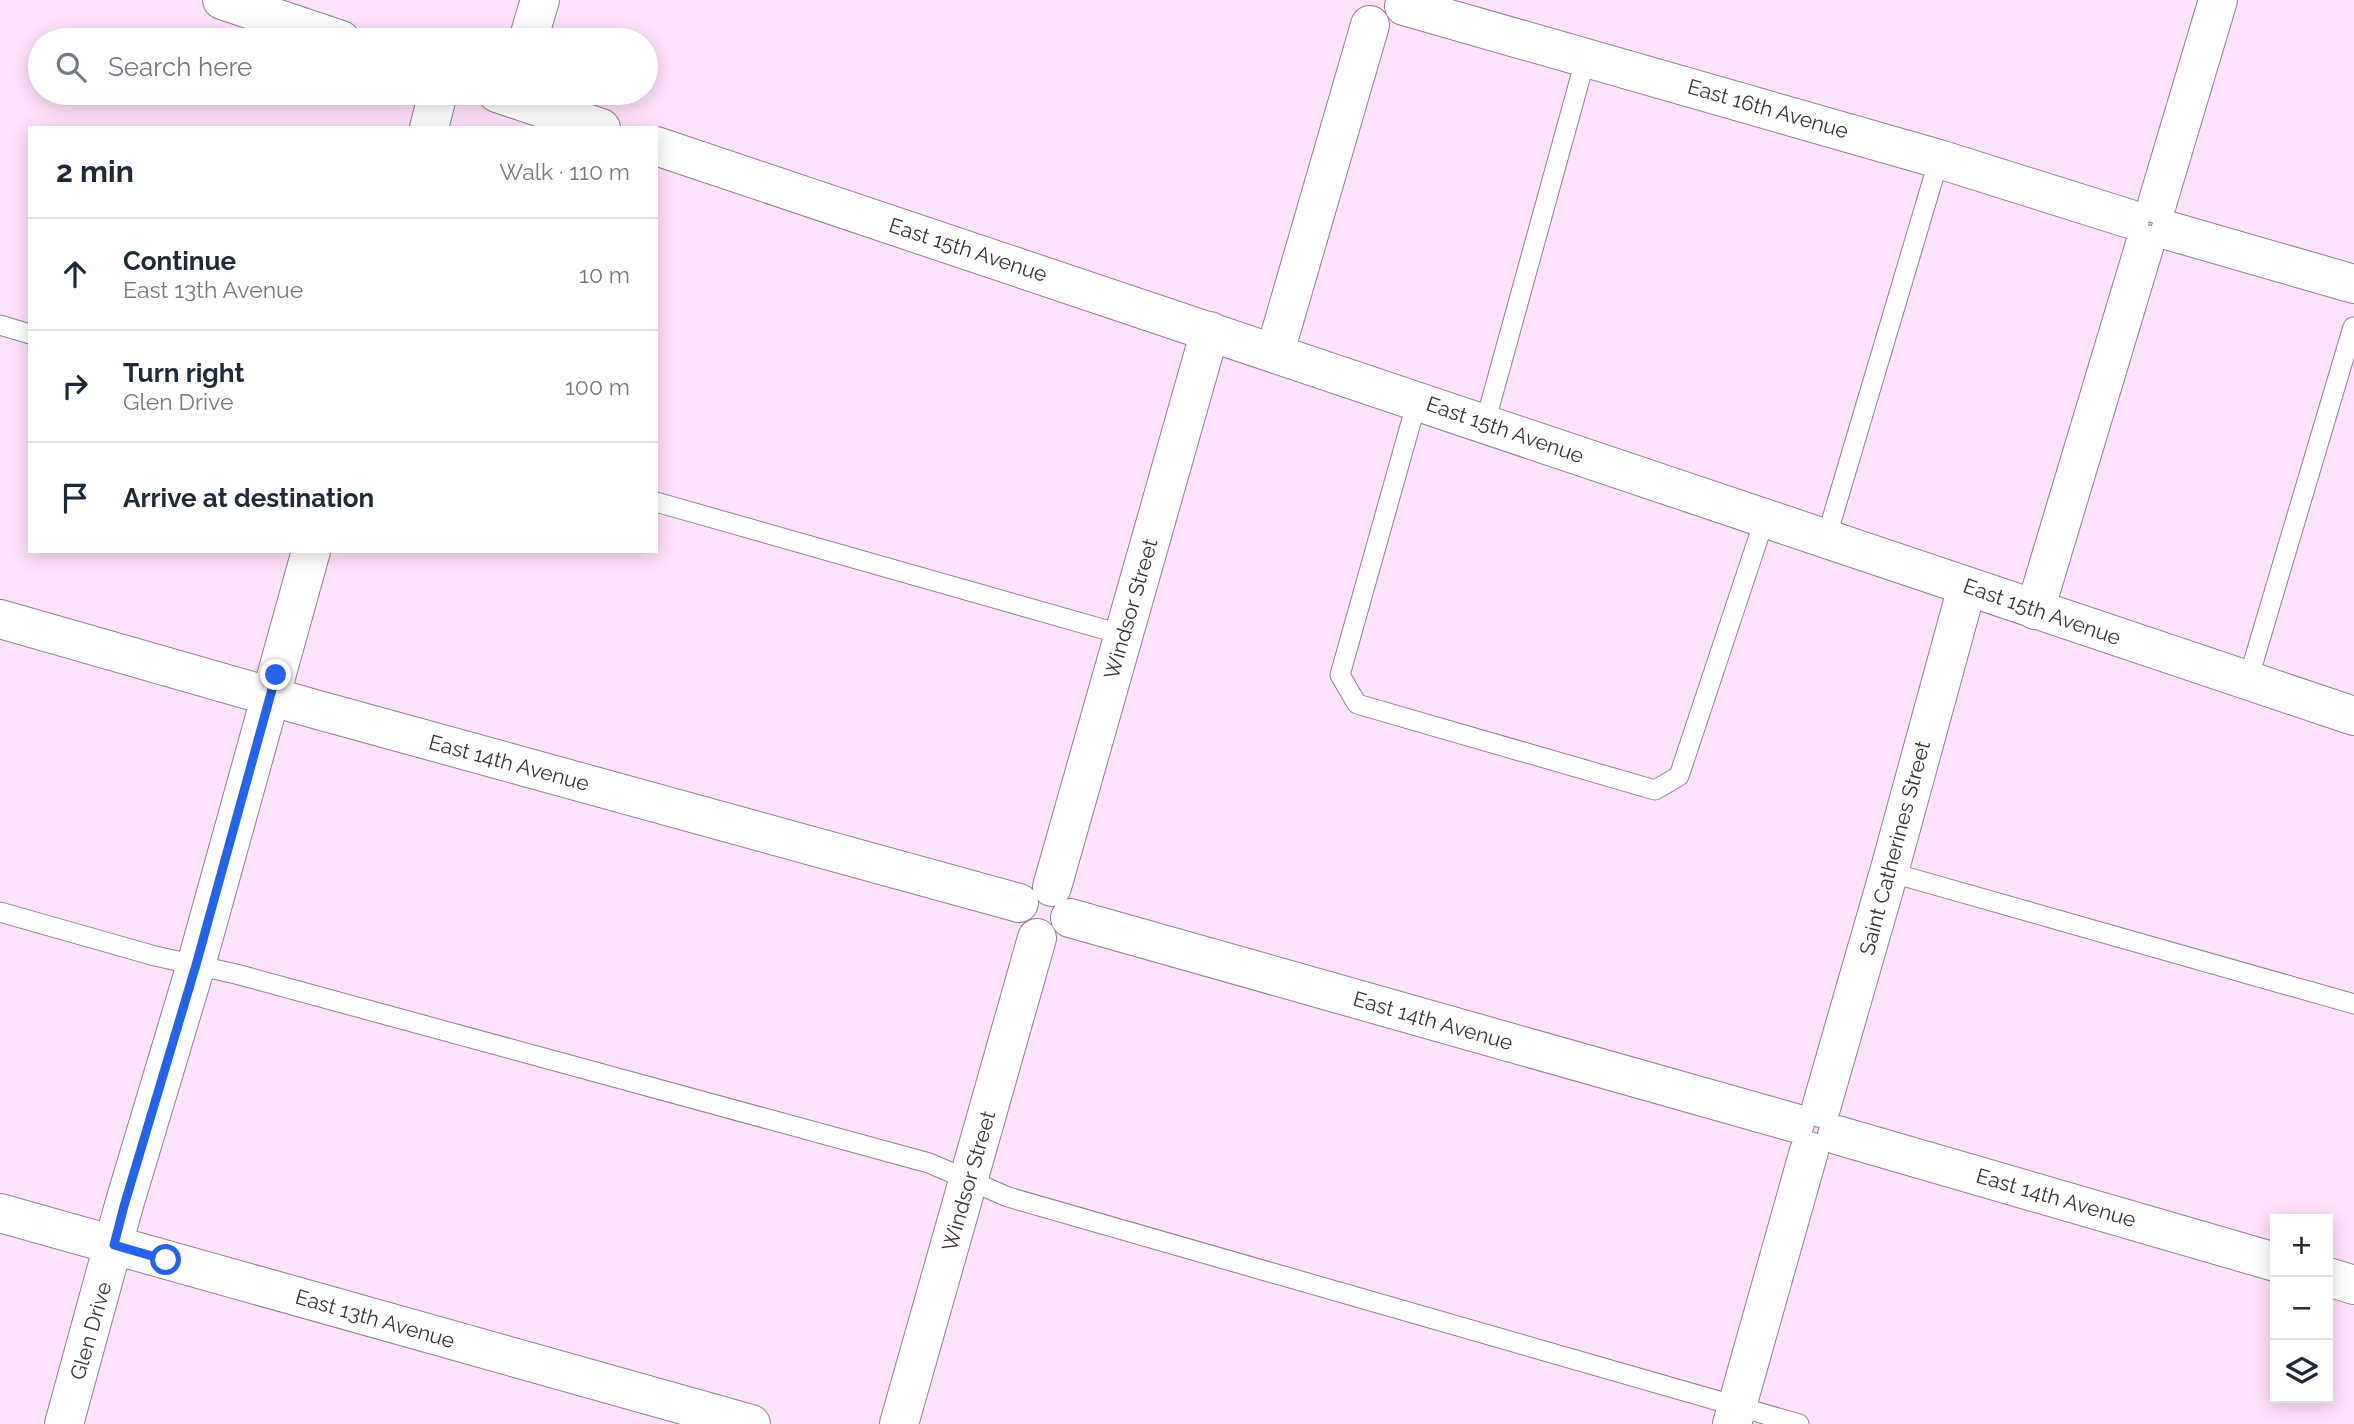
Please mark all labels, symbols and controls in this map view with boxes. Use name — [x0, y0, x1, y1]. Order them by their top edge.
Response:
search box — [28, 28, 658, 105]
icon: search — [52, 48, 90, 86]
text: Search here — [108, 52, 252, 82]
street label: East 16th Avenue — [1685, 74, 1851, 143]
text: 2 min — [56, 154, 134, 189]
text: Walk · 110 m — [499, 158, 630, 185]
street label: East 15th Avenue — [886, 212, 1050, 287]
text: Continue — [123, 246, 236, 276]
icon: ahead — [56, 255, 94, 293]
text: 10 m — [579, 261, 630, 288]
text: East 13th Avenue — [123, 276, 303, 303]
text: Turn right — [123, 358, 244, 388]
icon: right — [56, 367, 94, 405]
text: 100 m — [565, 373, 630, 400]
text: Glen Drive — [123, 388, 233, 415]
street label: East 15th Avenue — [1423, 391, 1587, 468]
icon: arrive — [56, 479, 94, 517]
text: Arrive at destination — [123, 483, 374, 513]
street label: Windsor Street — [1099, 536, 1163, 682]
street label: East 15th Avenue — [1960, 573, 2124, 650]
route end — [260, 659, 291, 690]
street label: East 14th Avenue — [426, 729, 592, 796]
street label: Saint Catherines Street — [1854, 738, 1935, 958]
street label: East 14th Avenue — [1350, 986, 1516, 1055]
street label: Windsor Street — [937, 1108, 1001, 1254]
street label: East 14th Avenue — [1973, 1163, 2139, 1232]
map controls — [2270, 1214, 2333, 1403]
button: + — [2270, 1214, 2333, 1277]
route start — [150, 1244, 181, 1275]
button: − — [2270, 1277, 2333, 1340]
street label: Glen Drive — [65, 1279, 116, 1383]
street label: East 13th Avenue — [293, 1284, 458, 1353]
button: layers — [2270, 1340, 2333, 1403]

